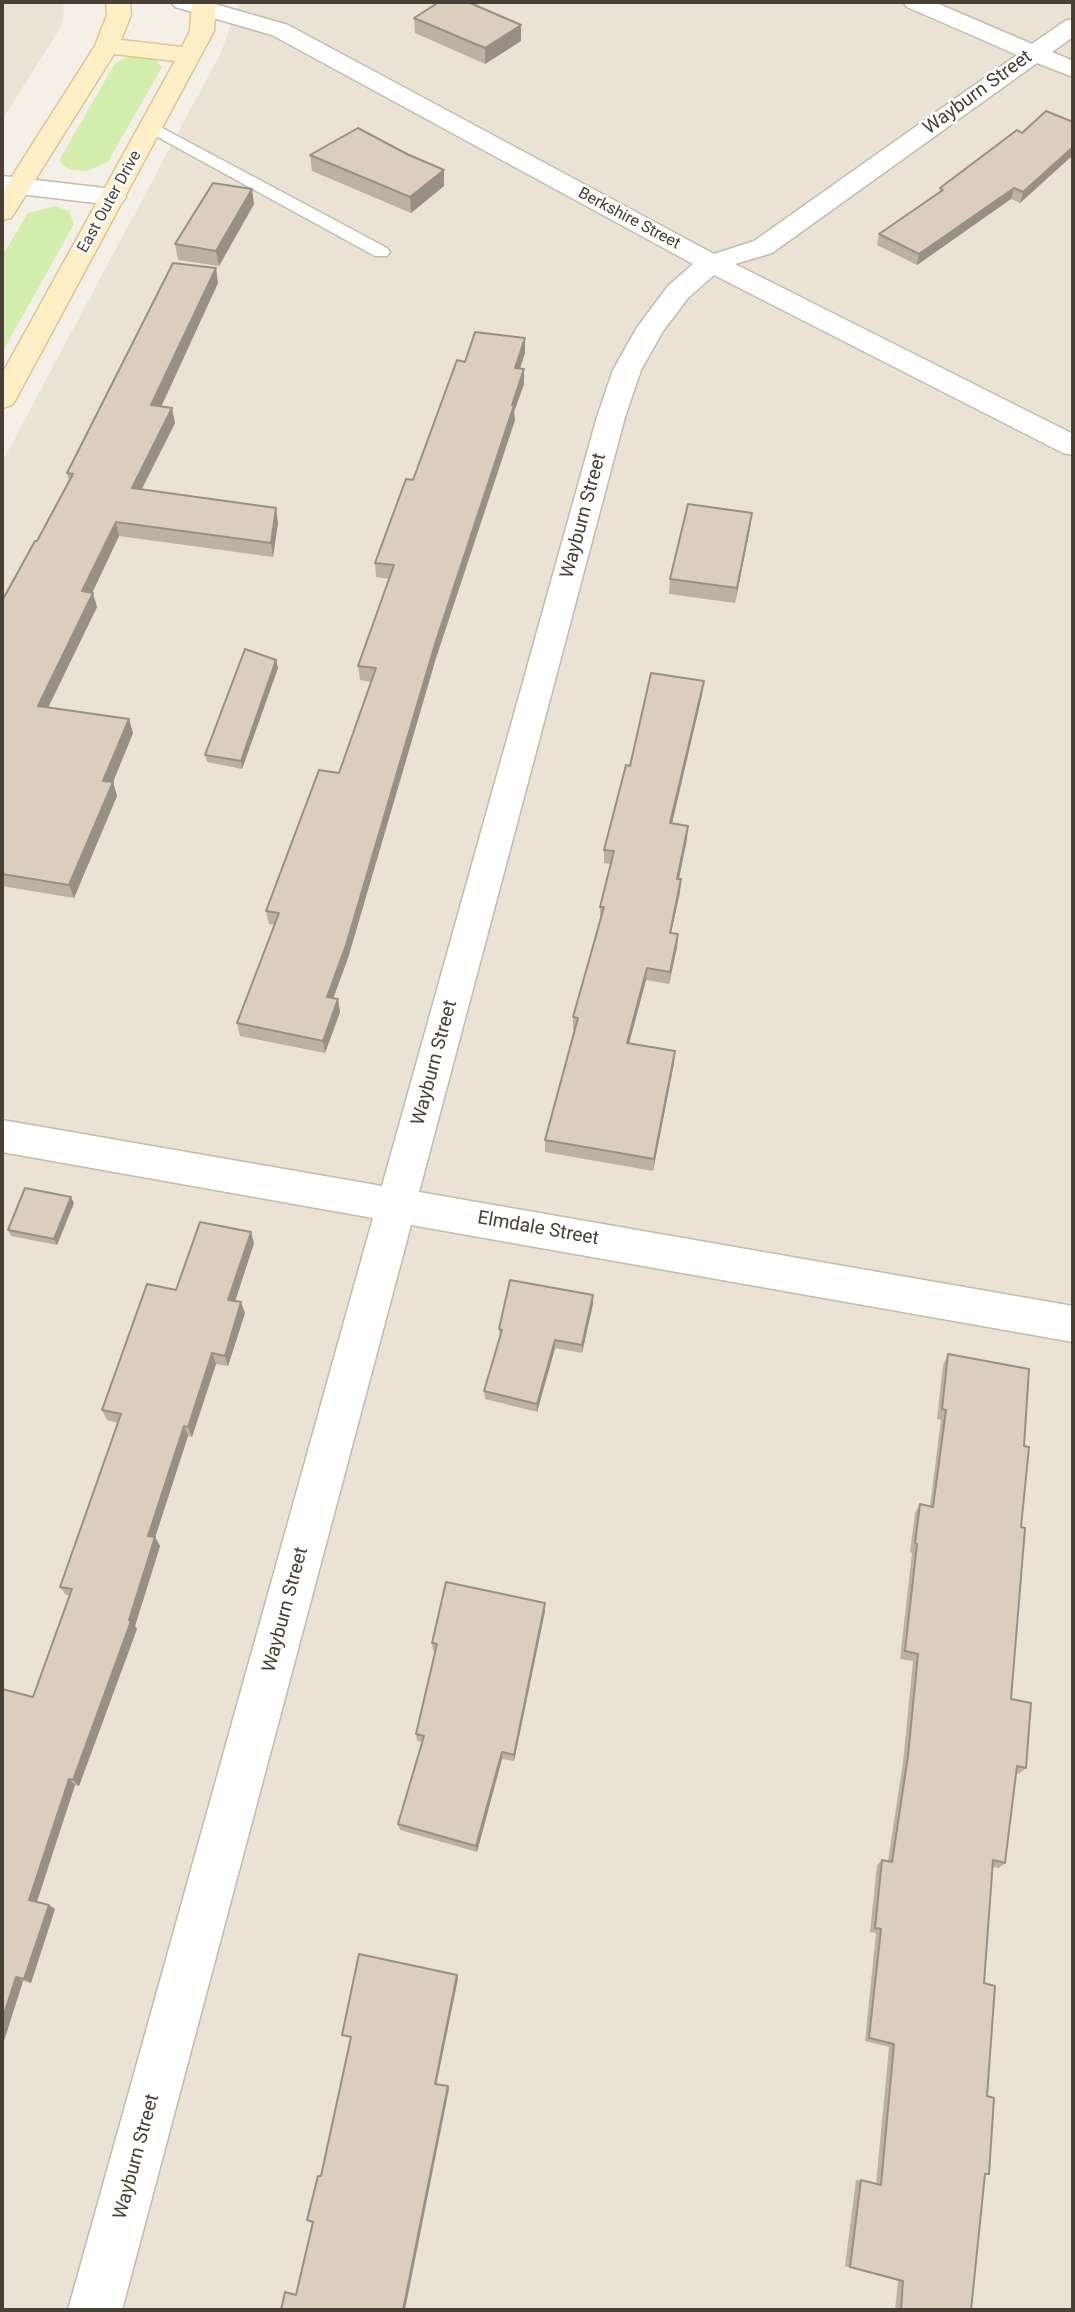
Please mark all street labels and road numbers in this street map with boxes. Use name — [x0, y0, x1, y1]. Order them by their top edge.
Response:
street label: Wayburn Street — [919, 46, 1037, 140]
street label: East Outer Drive — [74, 147, 146, 257]
street label: Berkshire Street — [575, 184, 683, 254]
street label: Wayburn Street — [556, 451, 612, 581]
street label: Wayburn Street — [407, 998, 463, 1128]
street label: Elmdale Street — [476, 1207, 600, 1251]
street label: Wayburn Street — [258, 1545, 314, 1675]
street label: Wayburn Street — [109, 2092, 165, 2222]

